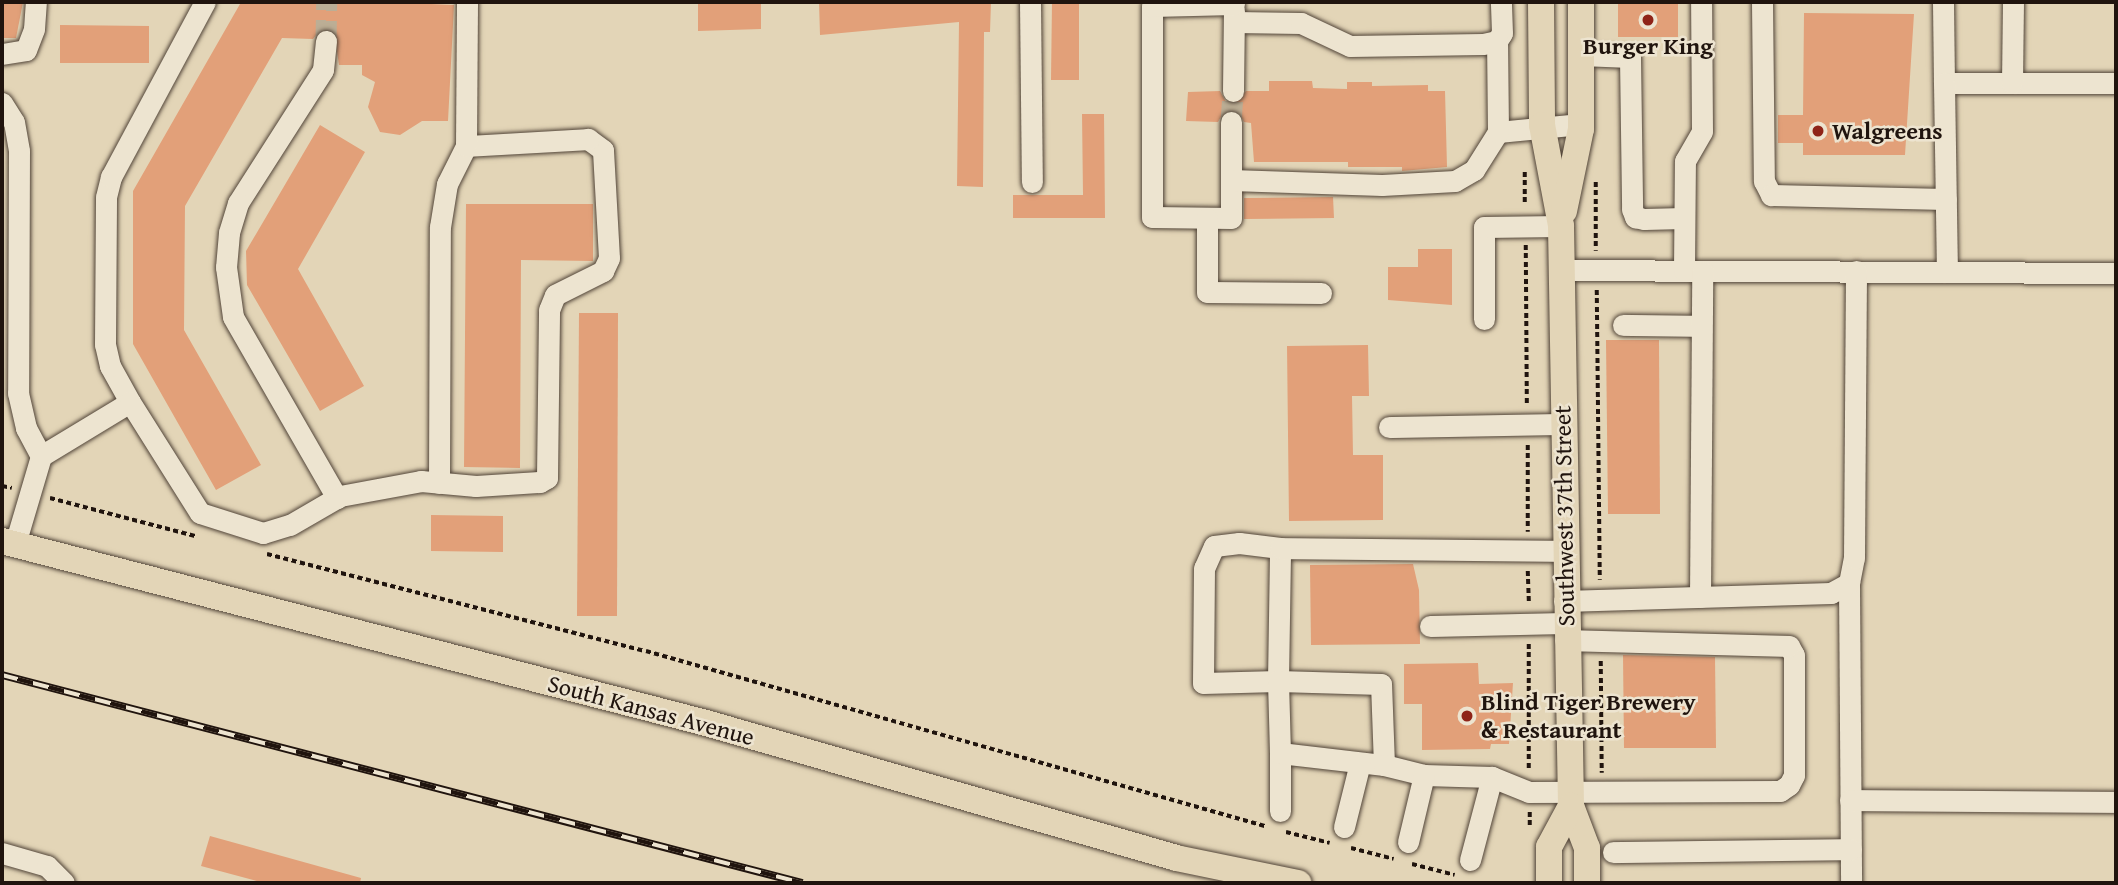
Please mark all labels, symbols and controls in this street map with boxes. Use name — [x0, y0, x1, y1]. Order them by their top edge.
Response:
marker: Burger King — [1640, 12, 1656, 28]
place label: Burger King — [1583, 32, 1713, 60]
place label: Walgreens — [1832, 117, 1943, 145]
marker: Walgreens — [1810, 123, 1826, 139]
street label: Southwest 37th Street — [1548, 405, 1580, 627]
street label: South Kansas Avenue — [545, 669, 757, 751]
place label: Blind Tiger Brewery & Restaurant — [1481, 688, 1696, 744]
marker: Blind Tiger Brewery & Restaurant — [1459, 708, 1475, 724]

